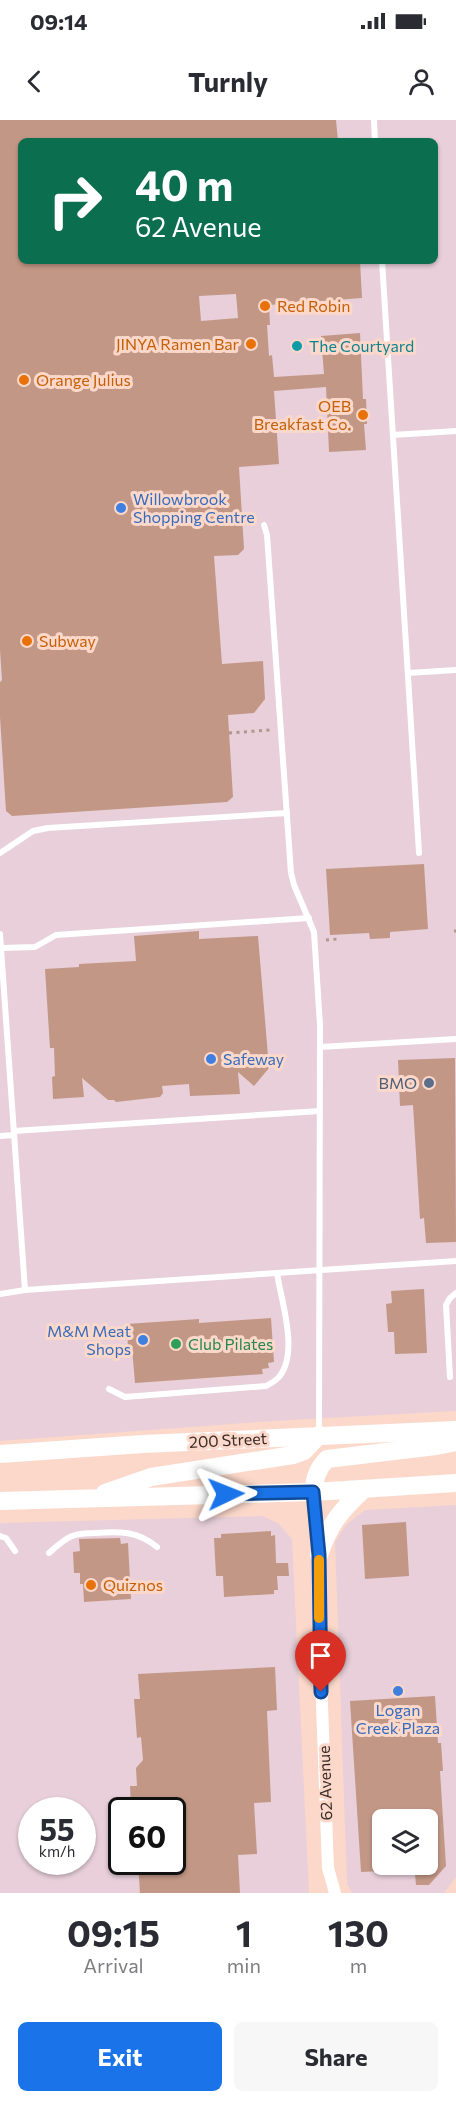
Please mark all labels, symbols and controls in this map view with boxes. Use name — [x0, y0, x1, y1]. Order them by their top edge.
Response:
text: 09:14 — [30, 8, 87, 35]
icon: back — [18, 65, 51, 98]
text: Turnly — [188, 65, 268, 98]
icon: person — [405, 65, 438, 98]
text: 40 m — [135, 158, 233, 210]
icon: right — [36, 162, 114, 240]
text: 62 Avenue — [135, 210, 261, 243]
place label: Red Robin — [277, 296, 350, 315]
marker: Red Robin — [258, 299, 272, 313]
place label: JINYA Ramen Bar — [116, 334, 240, 353]
place label: The Courtyard — [309, 336, 414, 355]
marker: JINYA Ramen Bar — [244, 337, 258, 351]
marker: The Courtyard — [290, 339, 304, 353]
place label: Orange Julius — [36, 370, 131, 389]
marker: Orange Julius — [17, 373, 31, 387]
place label: OEB Breakfast Co. — [254, 396, 351, 433]
marker: OEB Breakfast Co. — [356, 408, 370, 422]
place label: Willowbrook Shopping Centre — [133, 489, 255, 526]
marker: Willowbrook Shopping Centre — [114, 501, 128, 515]
place label: Subway — [39, 631, 96, 650]
marker: Subway — [20, 634, 34, 648]
place label: Safeway — [223, 1049, 284, 1068]
marker: Safeway — [204, 1052, 218, 1066]
place label: BMO — [379, 1073, 417, 1092]
marker: BMO — [422, 1076, 436, 1090]
place label: M&M Meat Shops — [47, 1321, 131, 1358]
marker: M&M Meat Shops — [136, 1333, 150, 1347]
place label: Club Pilates — [188, 1334, 273, 1353]
marker: Club Pilates — [169, 1337, 183, 1351]
street label: 200 Street — [189, 1428, 268, 1451]
position arrow — [194, 1462, 258, 1526]
place label: Quiznos — [103, 1575, 163, 1594]
marker: Quiznos — [84, 1578, 98, 1592]
pin — [295, 1630, 346, 1692]
icon: arrive — [304, 1639, 337, 1672]
marker: Logan Creek Plaza — [391, 1684, 405, 1698]
place label: Logan Creek Plaza — [356, 1700, 440, 1737]
street label: 62 Avenue — [314, 1745, 335, 1821]
speed limit sign: 60 — [108, 1797, 186, 1875]
map controls — [372, 1809, 438, 1875]
button: layers — [372, 1809, 438, 1875]
text: 55 — [40, 1810, 74, 1847]
text: km/h — [39, 1842, 75, 1860]
text: 09:15 — [67, 1910, 160, 1954]
text: 1 — [236, 1910, 252, 1954]
text: 130 — [328, 1910, 389, 1954]
text: Arrival — [83, 1953, 144, 1977]
text: min — [227, 1953, 261, 1977]
text: m — [350, 1953, 367, 1977]
button: Exit — [18, 2022, 222, 2091]
button: Share — [234, 2022, 438, 2091]

